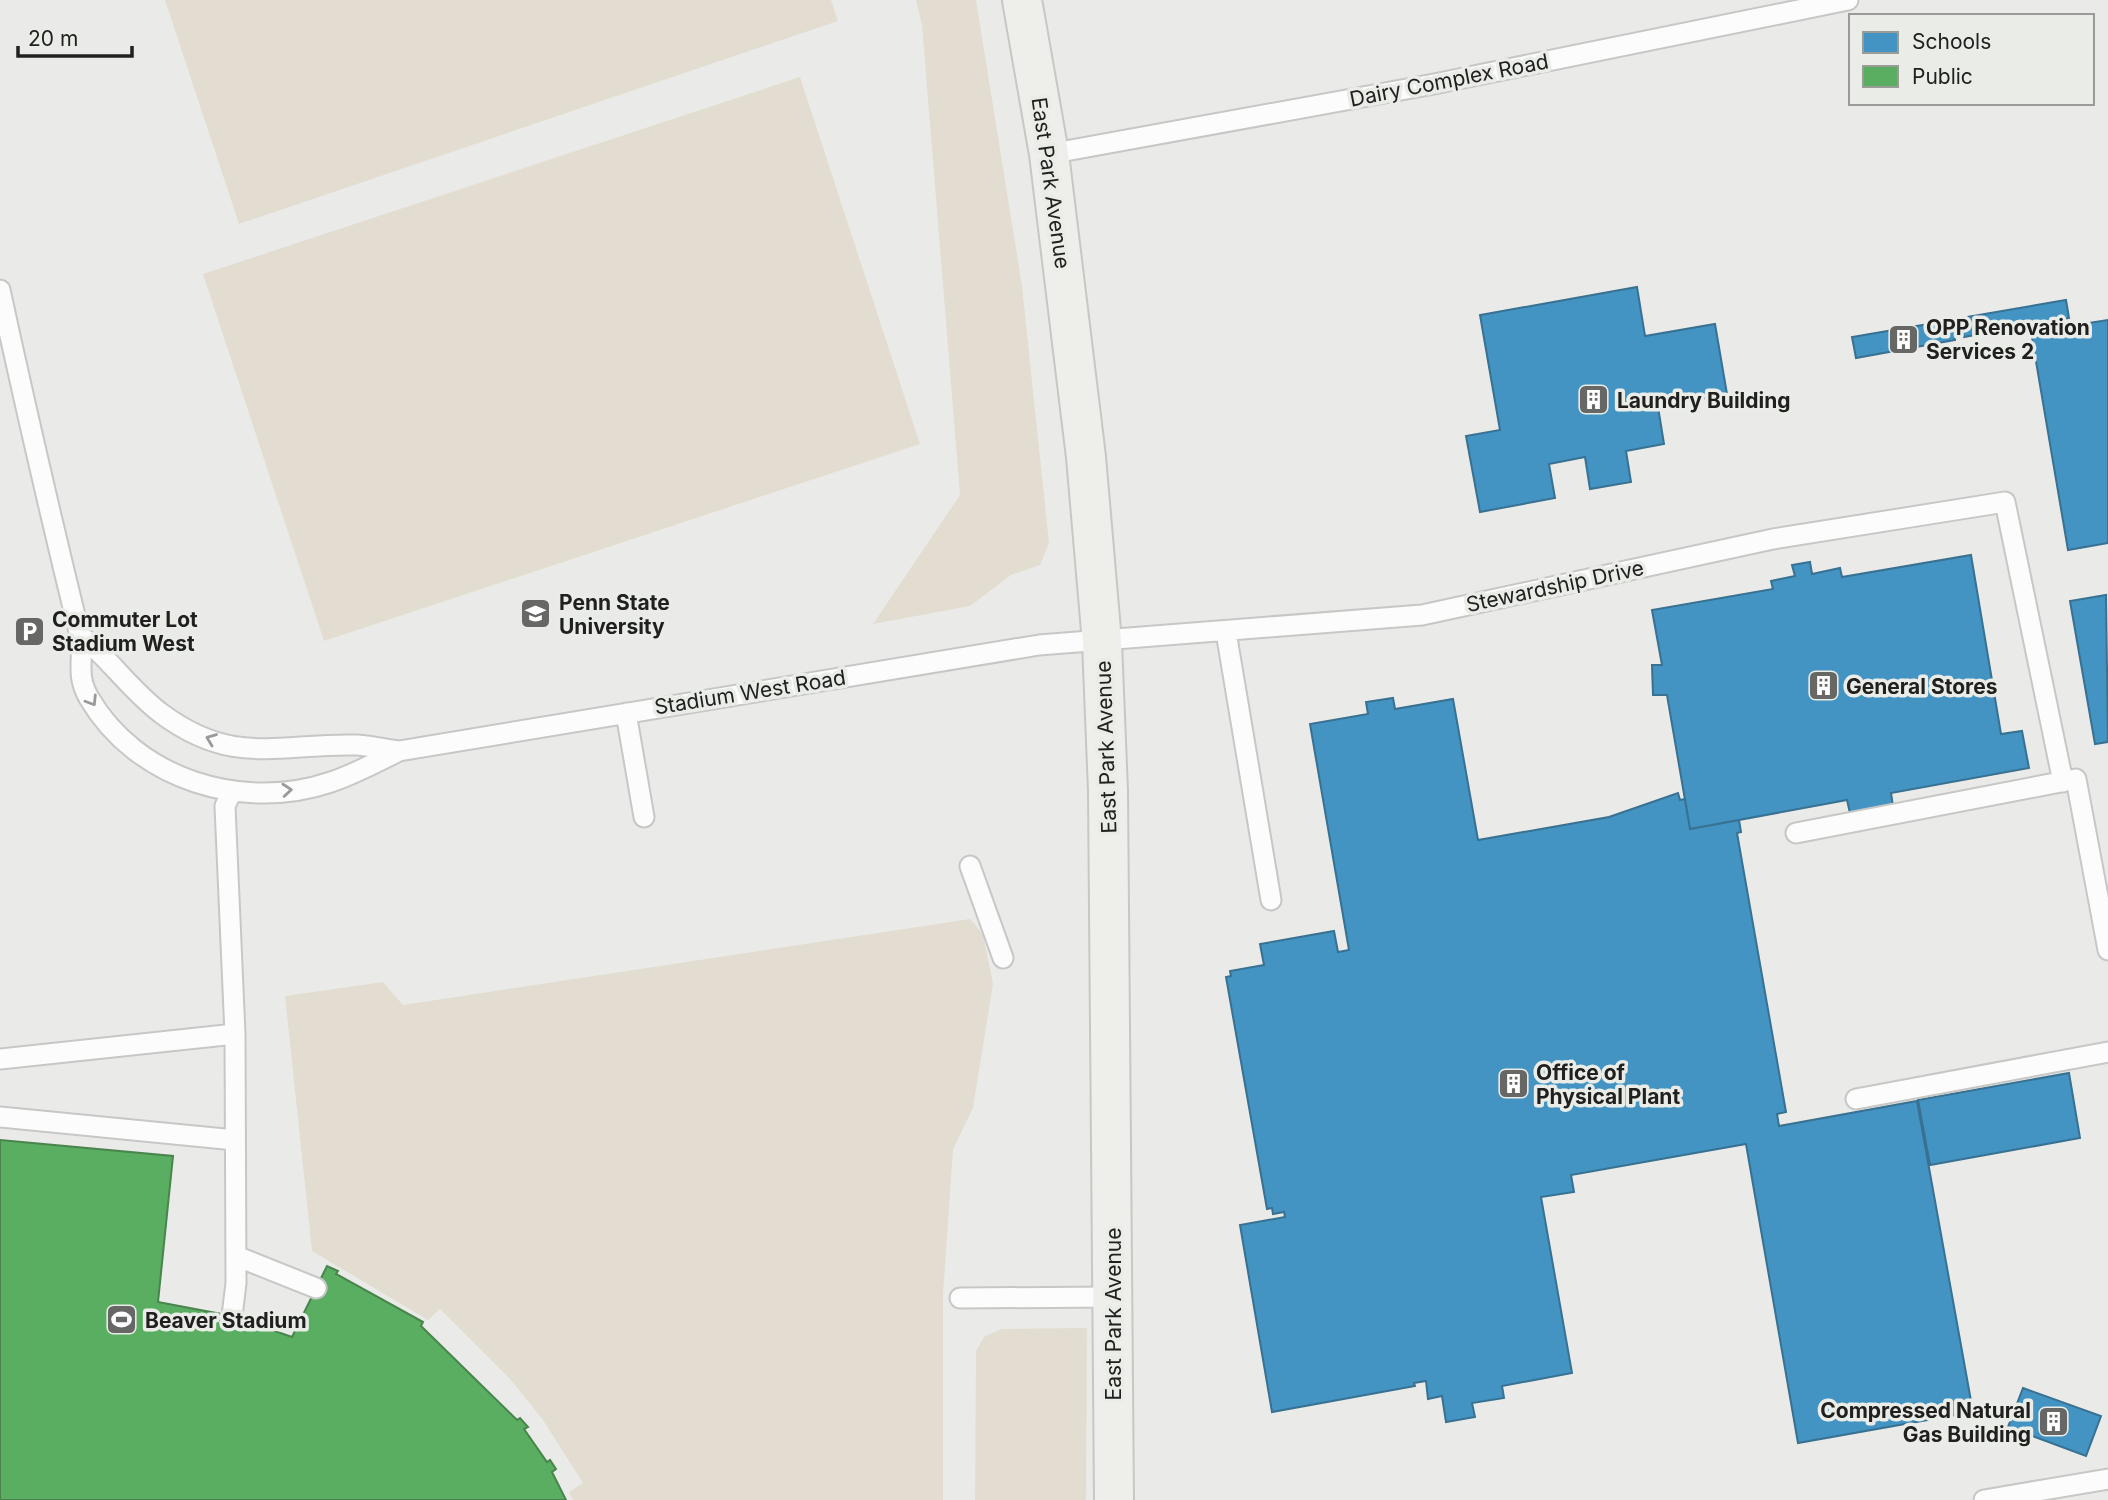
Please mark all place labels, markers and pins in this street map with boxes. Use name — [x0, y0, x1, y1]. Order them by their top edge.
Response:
place label: OPP Renovation Services 2 — [1926, 315, 2090, 364]
building icon: OPP Renovation Services 2 — [1886, 322, 1920, 356]
building icon: Laundry Building — [1577, 383, 1611, 417]
place label: Laundry Building — [1617, 388, 1791, 413]
place label: Penn State University — [559, 590, 670, 639]
school or university icon: Penn State University — [519, 597, 553, 631]
place label: Commuter Lot Stadium West — [52, 607, 198, 656]
parking icon: Commuter Lot Stadium West — [12, 614, 46, 648]
building icon: General Stores — [1806, 669, 1840, 703]
place label: General Stores — [1846, 674, 1997, 699]
place label: Office of Physical Plant — [1536, 1060, 1680, 1109]
building icon: Office of Physical Plant — [1496, 1067, 1530, 1101]
sports icon: Beaver Stadium — [105, 1303, 139, 1337]
place label: Beaver Stadium — [145, 1308, 307, 1333]
place label: Compressed Natural Gas Building — [1820, 1398, 2031, 1447]
building icon: Compressed Natural Gas Building — [2037, 1405, 2071, 1439]

